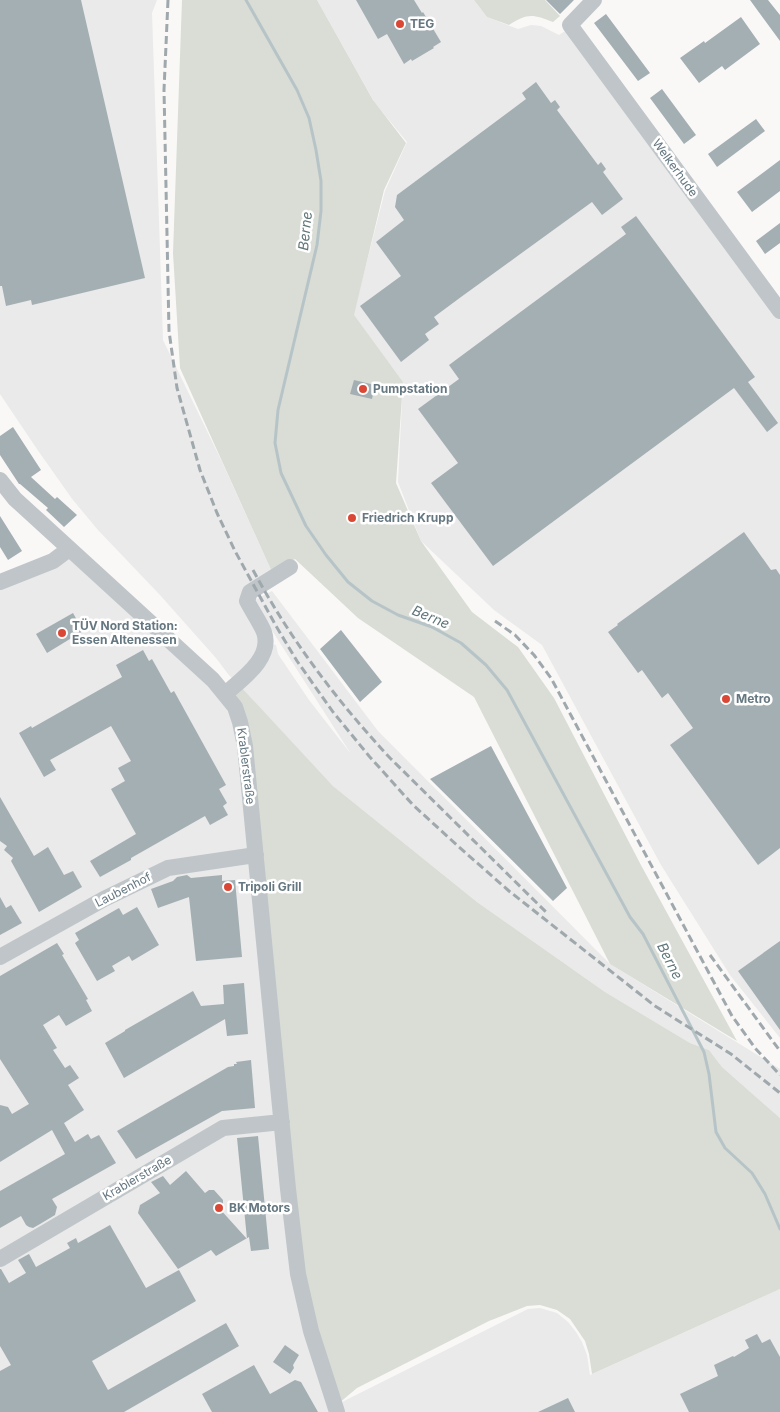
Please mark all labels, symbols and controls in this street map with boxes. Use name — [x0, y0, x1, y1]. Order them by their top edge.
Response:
place label: TEG — [410, 16, 434, 31]
marker: TEG — [394, 18, 406, 30]
street label: Welkerhude — [649, 136, 701, 199]
water label: Berne — [294, 211, 315, 251]
place label: Pumpstation — [373, 381, 447, 396]
marker: Pumpstation — [357, 383, 369, 395]
place label: Friedrich Krupp — [362, 510, 454, 525]
marker: Friedrich Krupp — [346, 512, 358, 524]
water label: Berne — [410, 601, 452, 632]
place label: TÜV Nord Station: Essen Altenessen — [72, 618, 178, 647]
marker: TÜV Nord Station: Essen Altenessen — [56, 627, 68, 639]
place label: Metro — [736, 691, 771, 706]
marker: Metro — [720, 693, 732, 705]
street label: Krablerstraße — [234, 727, 259, 805]
street label: Laubenhof — [92, 869, 154, 910]
place label: Tripoli Grill — [238, 879, 302, 894]
marker: Tripoli Grill — [222, 881, 234, 893]
water label: Berne — [654, 940, 687, 982]
street label: Krablerstraße — [100, 1152, 174, 1203]
place label: BK Motors — [229, 1200, 290, 1215]
marker: BK Motors — [213, 1202, 225, 1214]

